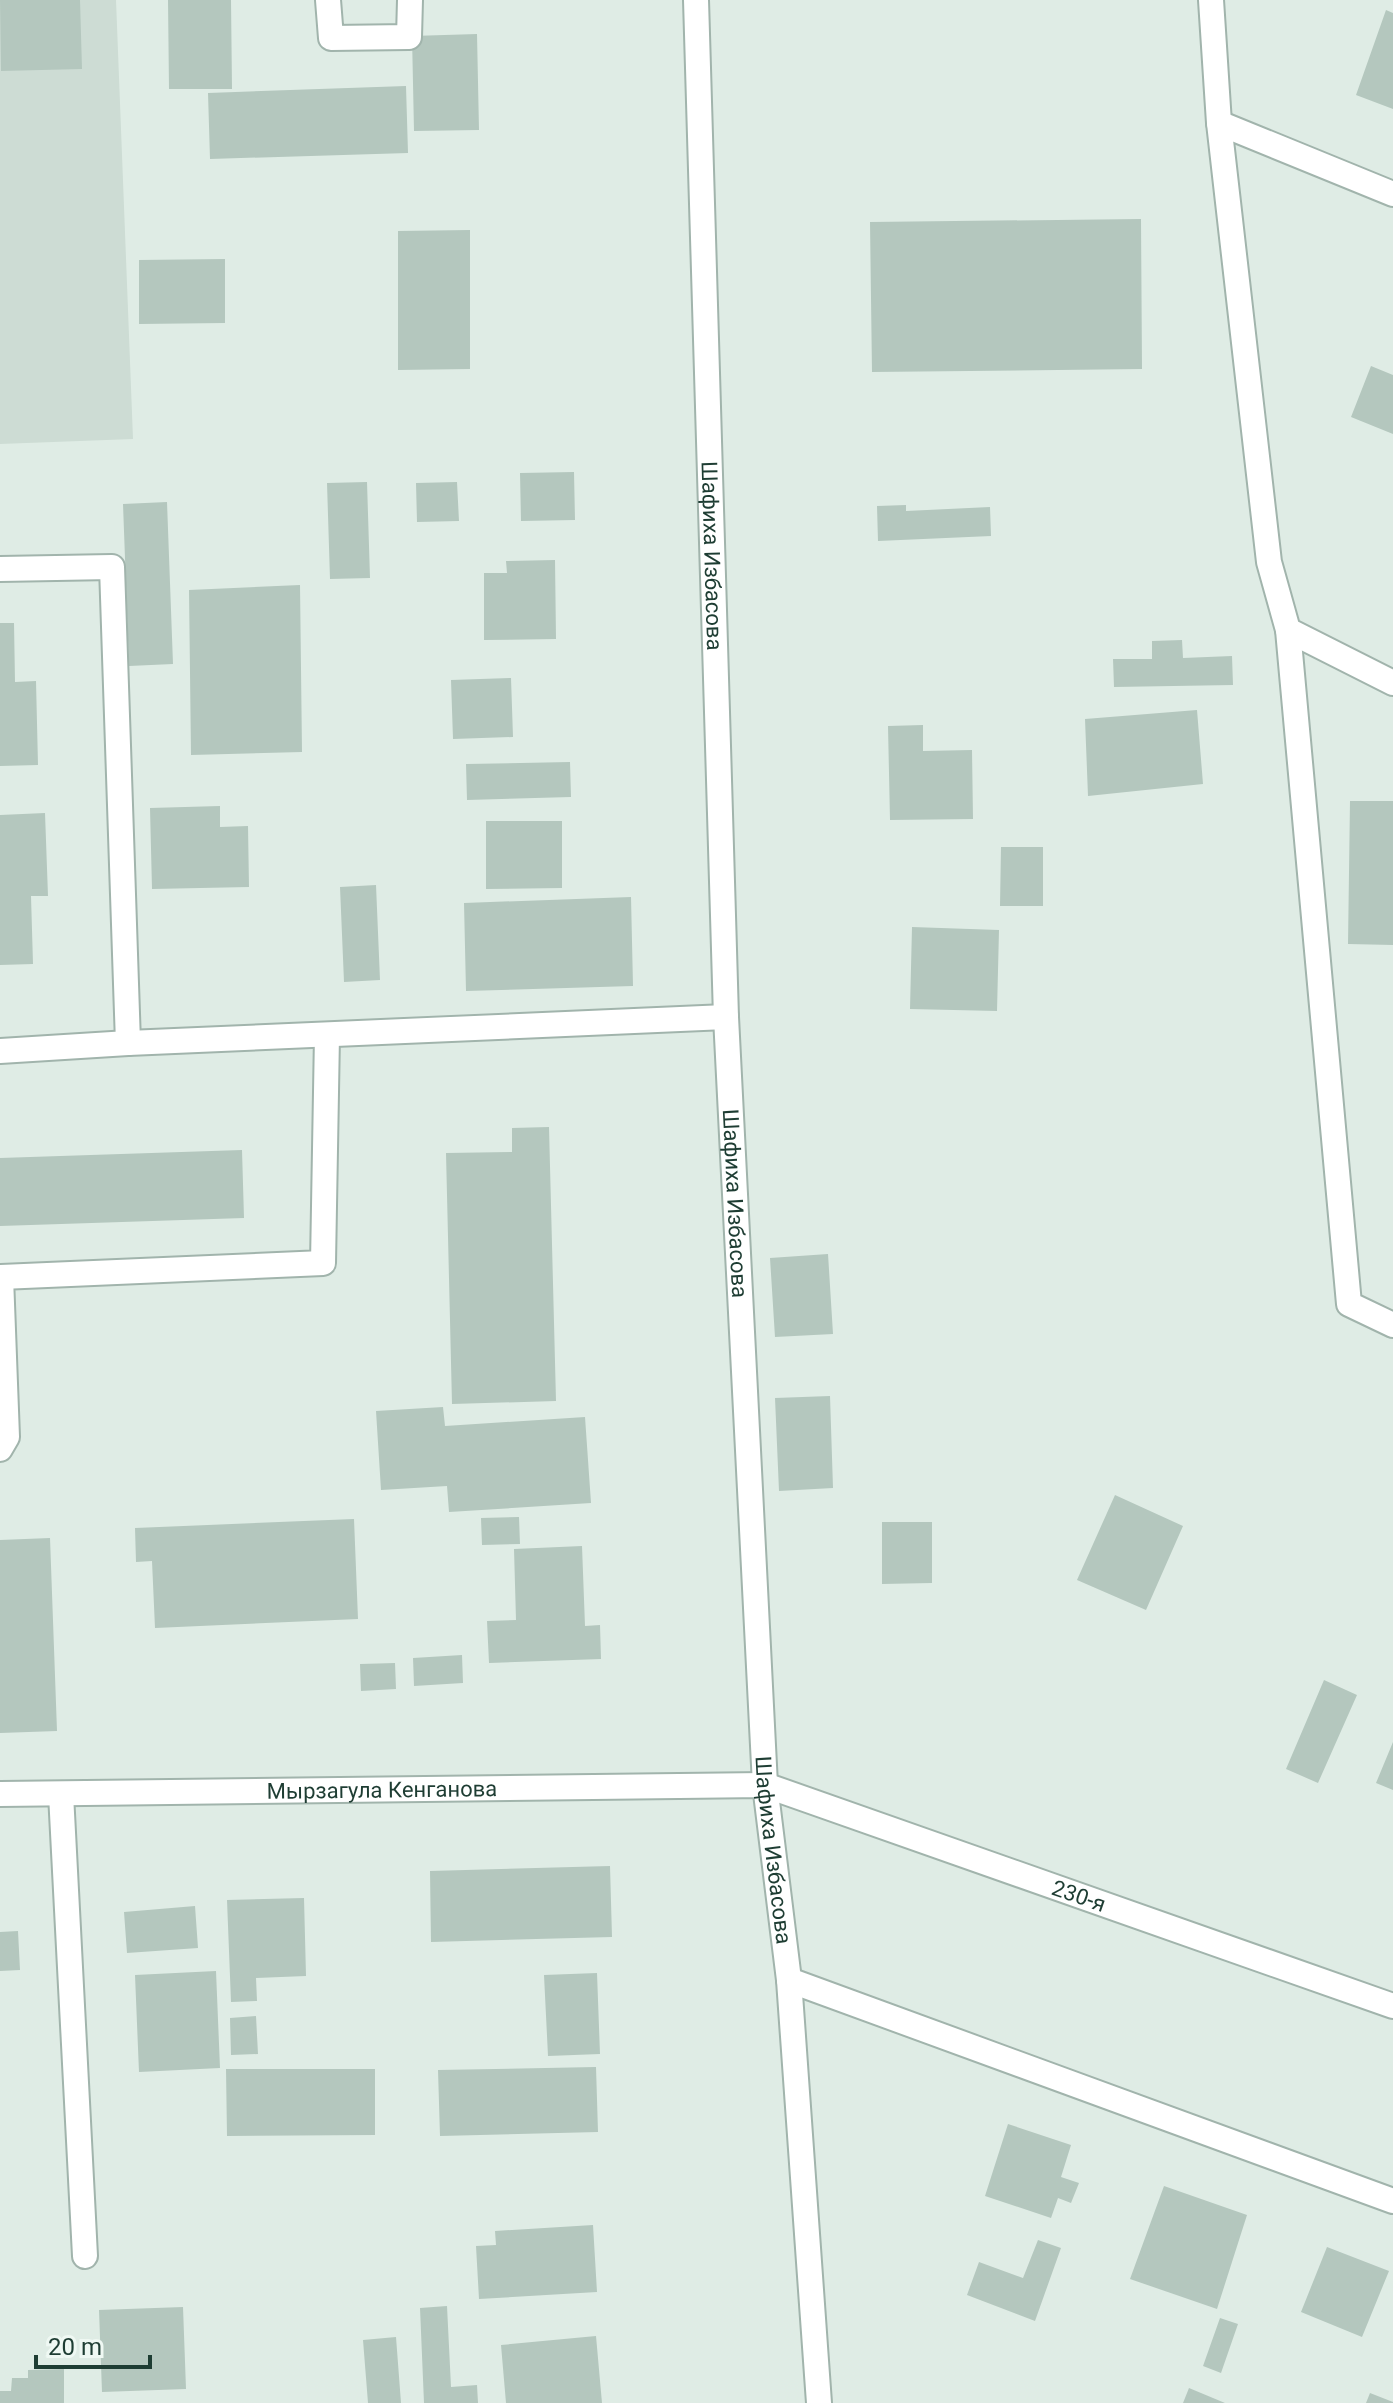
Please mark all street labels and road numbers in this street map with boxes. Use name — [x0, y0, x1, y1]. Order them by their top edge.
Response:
street label: Шафиха Избасова — [697, 461, 728, 651]
street label: Шафиха Избасова — [718, 1108, 753, 1299]
street label: Шафиха Избасова — [751, 1755, 797, 1946]
street label: Мырзагула Кенганова — [267, 1776, 497, 1803]
street label: 230-я — [1049, 1875, 1109, 1916]

